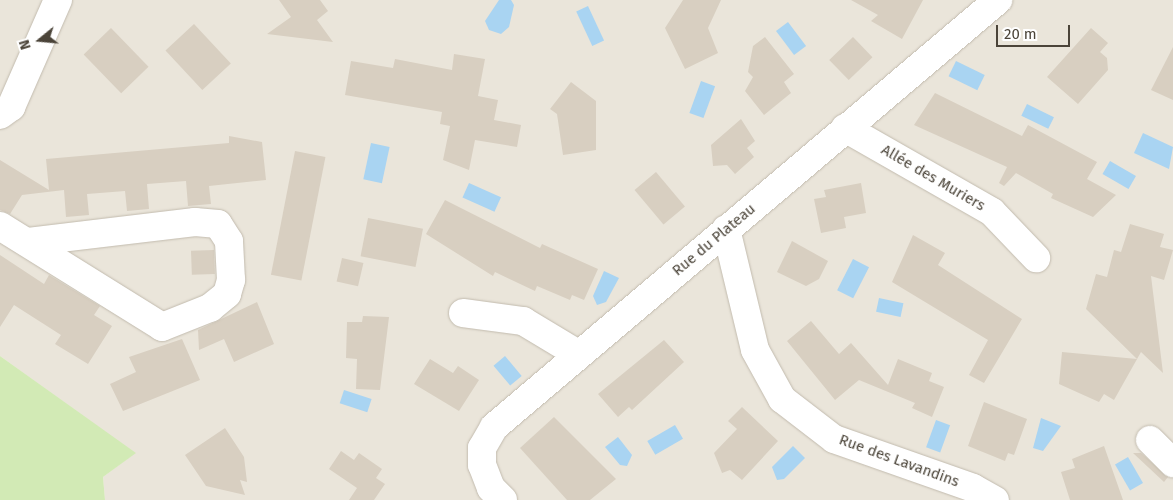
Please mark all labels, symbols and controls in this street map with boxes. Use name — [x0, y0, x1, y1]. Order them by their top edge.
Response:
north arrow — [15, 15, 65, 65]
scale bar — [998, 15, 1072, 47]
text: 20 m — [1004, 25, 1037, 43]
text: N — [16, 38, 35, 51]
street label: Allée des Muriers — [878, 141, 988, 215]
street label: Rue du Plateau — [669, 200, 759, 280]
street label: Rue des Lavandins — [837, 431, 961, 491]

